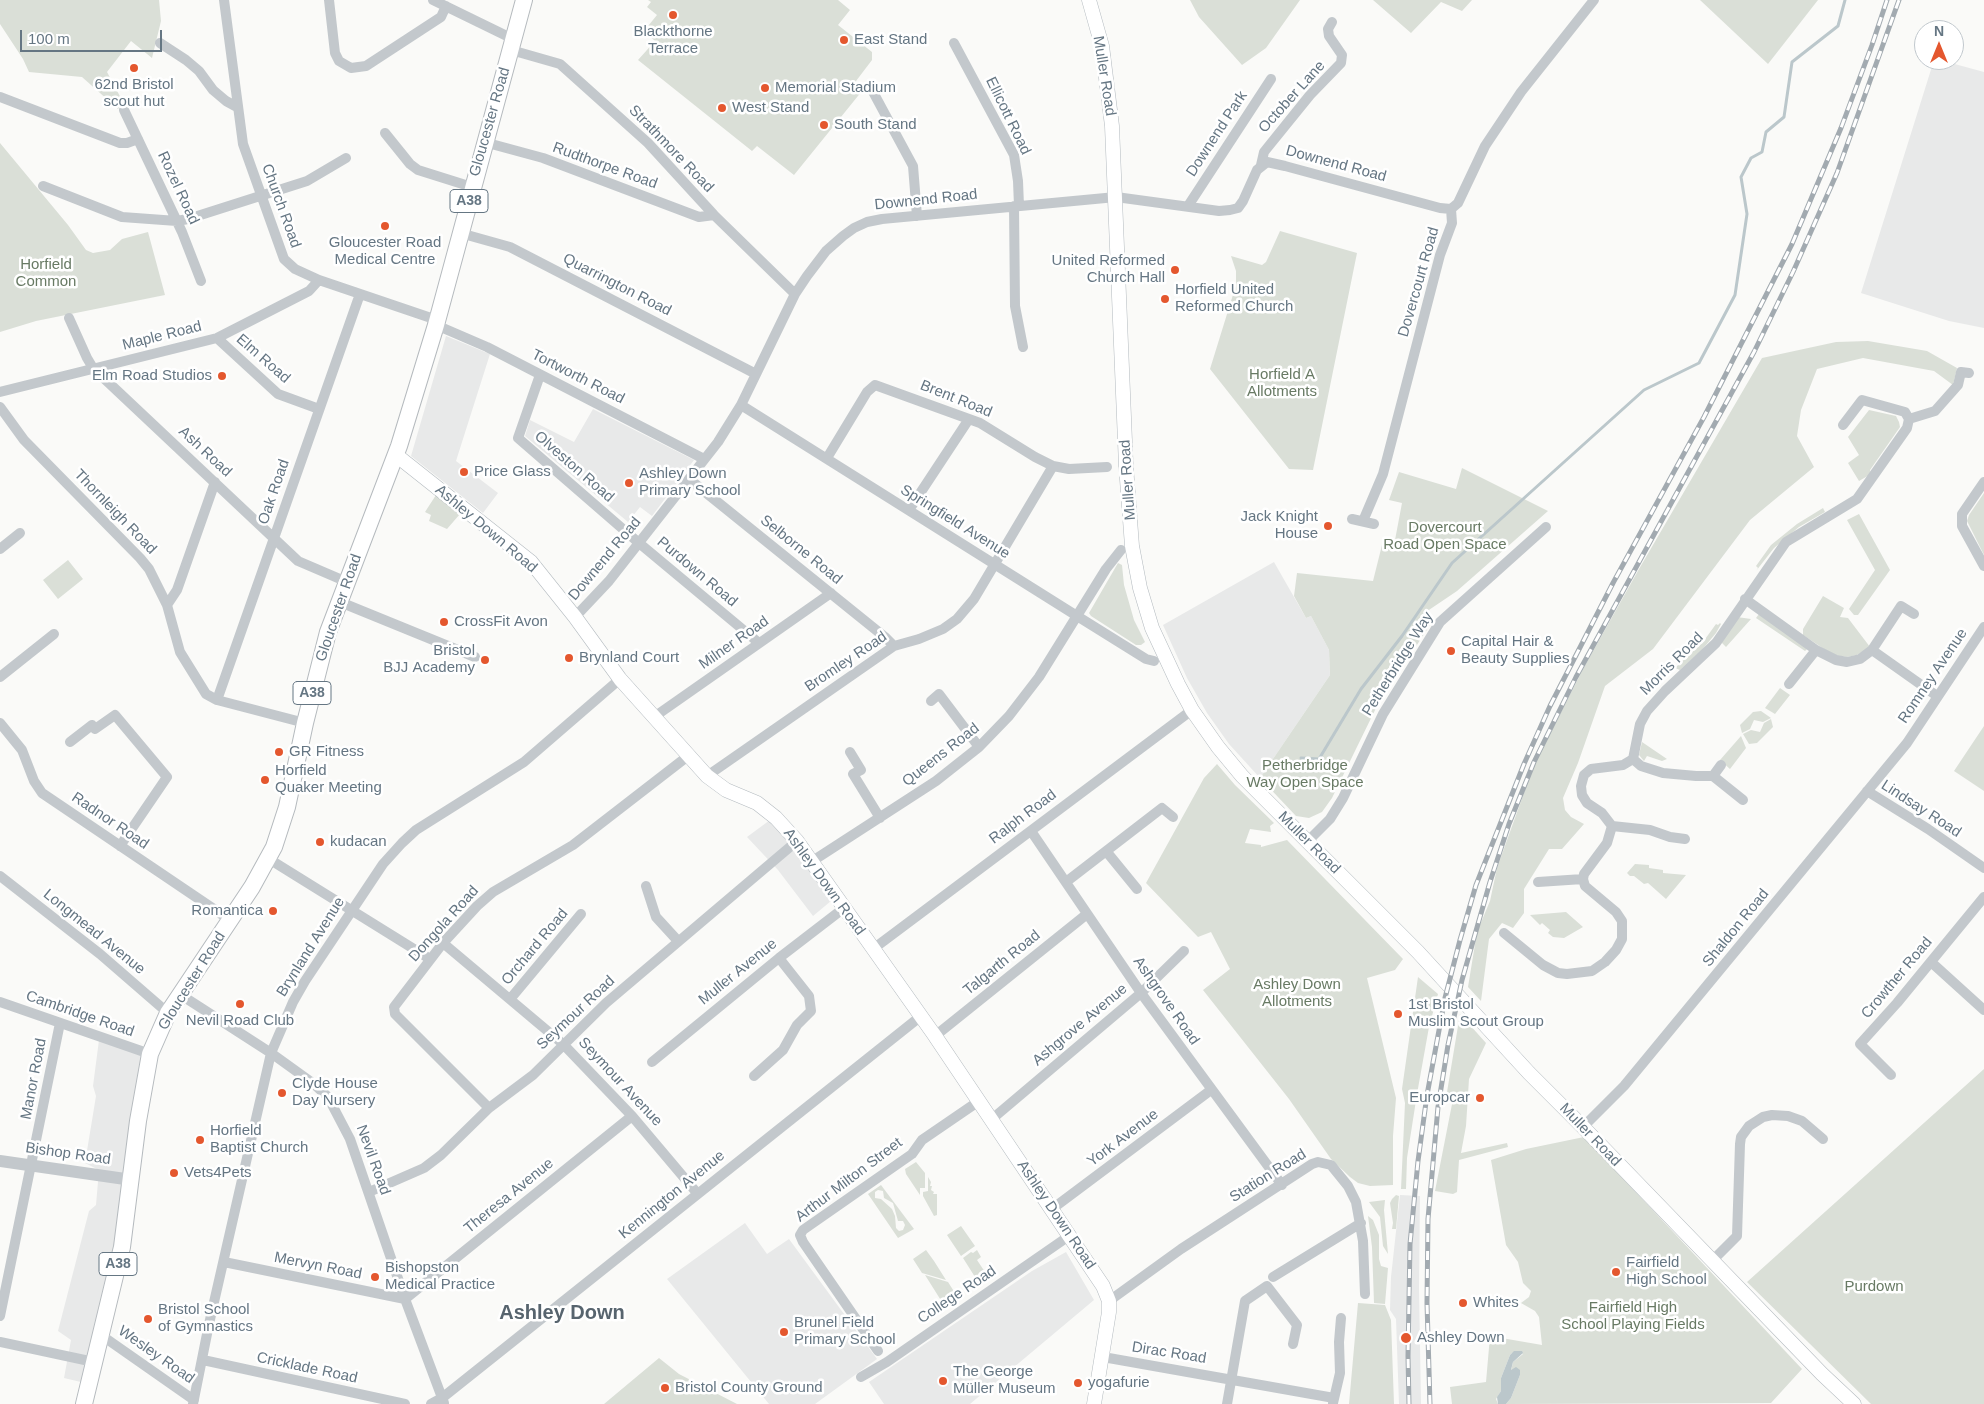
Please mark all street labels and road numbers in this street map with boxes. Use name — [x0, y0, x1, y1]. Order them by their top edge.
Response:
street label: Muller Road — [1089, 35, 1119, 117]
street label: October Lane — [1255, 57, 1329, 137]
street label: Gloucester Road — [466, 65, 514, 179]
street label: Ellicott Road — [981, 74, 1035, 158]
street label: Downend Park — [1183, 88, 1251, 180]
street label: Strathmore Road — [625, 102, 717, 196]
street label: Rudthorpe Road — [550, 139, 660, 193]
street label: Downend Road — [1284, 142, 1388, 186]
street label: Rozel Road — [153, 149, 203, 227]
street label: Church Road — [257, 161, 305, 251]
street label: Downend Road — [874, 186, 978, 214]
road number: A38 — [450, 190, 488, 212]
street label: Dovercourt Road — [1395, 225, 1443, 339]
street label: Quarrington Road — [560, 250, 674, 320]
street label: Maple Road — [121, 317, 203, 355]
street label: Elm Road — [232, 331, 294, 387]
street label: Tortworth Road — [529, 346, 627, 408]
street label: Brent Road — [917, 376, 995, 422]
street label: Ash Road — [175, 423, 235, 481]
street label: Olveston Road — [531, 428, 617, 506]
street label: Muller Road — [1116, 439, 1140, 521]
street label: Oak Road — [254, 457, 294, 527]
street label: Thornleigh Road — [70, 466, 160, 558]
street label: Ashley Down Road — [431, 481, 541, 577]
street label: Springfield Avenue — [897, 481, 1013, 563]
street label: Selborne Road — [756, 512, 846, 588]
street label: Downend Road — [565, 514, 645, 604]
street label: Purdown Road — [653, 533, 741, 611]
street label: Gloucester Road — [312, 552, 366, 664]
street label: Petherbridge Way — [1359, 609, 1437, 719]
street label: Milner Road — [696, 612, 772, 674]
street label: Romney Avenue — [1895, 625, 1971, 727]
street label: Bromley Road — [802, 628, 890, 696]
street label: Morris Road — [1637, 629, 1707, 699]
road number: A38 — [293, 681, 331, 704]
street label: Queens Road — [899, 719, 983, 791]
street label: Lindsay Road — [1878, 776, 1964, 842]
street label: Ralph Road — [986, 786, 1060, 848]
street label: Radnor Road — [68, 789, 152, 853]
street label: Muller Road — [1274, 808, 1344, 878]
street label: Ashley Down Road — [779, 825, 869, 939]
street label: Dongola Road — [405, 882, 483, 966]
street label: Longmead Avenue — [40, 885, 148, 979]
street label: Shaldon Road — [1699, 885, 1773, 971]
street label: Brynland Avenue — [273, 894, 349, 1000]
street label: Orchard Road — [498, 905, 572, 989]
street label: Talgarth Road — [960, 927, 1044, 999]
street label: Gloucester Road — [155, 929, 229, 1033]
street label: Crowther Road — [1858, 934, 1936, 1022]
street label: Muller Avenue — [695, 935, 781, 1009]
street label: Ashgrove Road — [1129, 953, 1203, 1049]
street label: Seymour Road — [533, 972, 619, 1054]
street label: Ashgrove Avenue — [1029, 980, 1131, 1070]
street label: Cambridge Road — [23, 987, 137, 1041]
street label: Seymour Avenue — [574, 1034, 666, 1130]
street label: Manor Road — [17, 1037, 51, 1121]
street label: Muller Road — [1555, 1100, 1625, 1170]
street label: York Avenue — [1084, 1105, 1162, 1171]
street label: Nevil Road — [352, 1122, 394, 1198]
street label: Arthur Milton Street — [792, 1134, 906, 1226]
street label: Bishop Road — [24, 1139, 112, 1169]
street label: Station Road — [1226, 1145, 1310, 1207]
street label: Kennington Avenue — [616, 1147, 728, 1243]
street label: Theresa Avenue — [461, 1154, 557, 1238]
street label: Ashley Down Road — [1013, 1157, 1099, 1273]
street label: Mervyn Road — [273, 1249, 363, 1283]
road number: A38 — [99, 1252, 137, 1276]
street label: College Road — [914, 1262, 1000, 1328]
street label: Wesley Road — [114, 1322, 198, 1388]
street label: Dirac Road — [1131, 1338, 1207, 1368]
street label: Cricklade Road — [255, 1349, 359, 1387]

